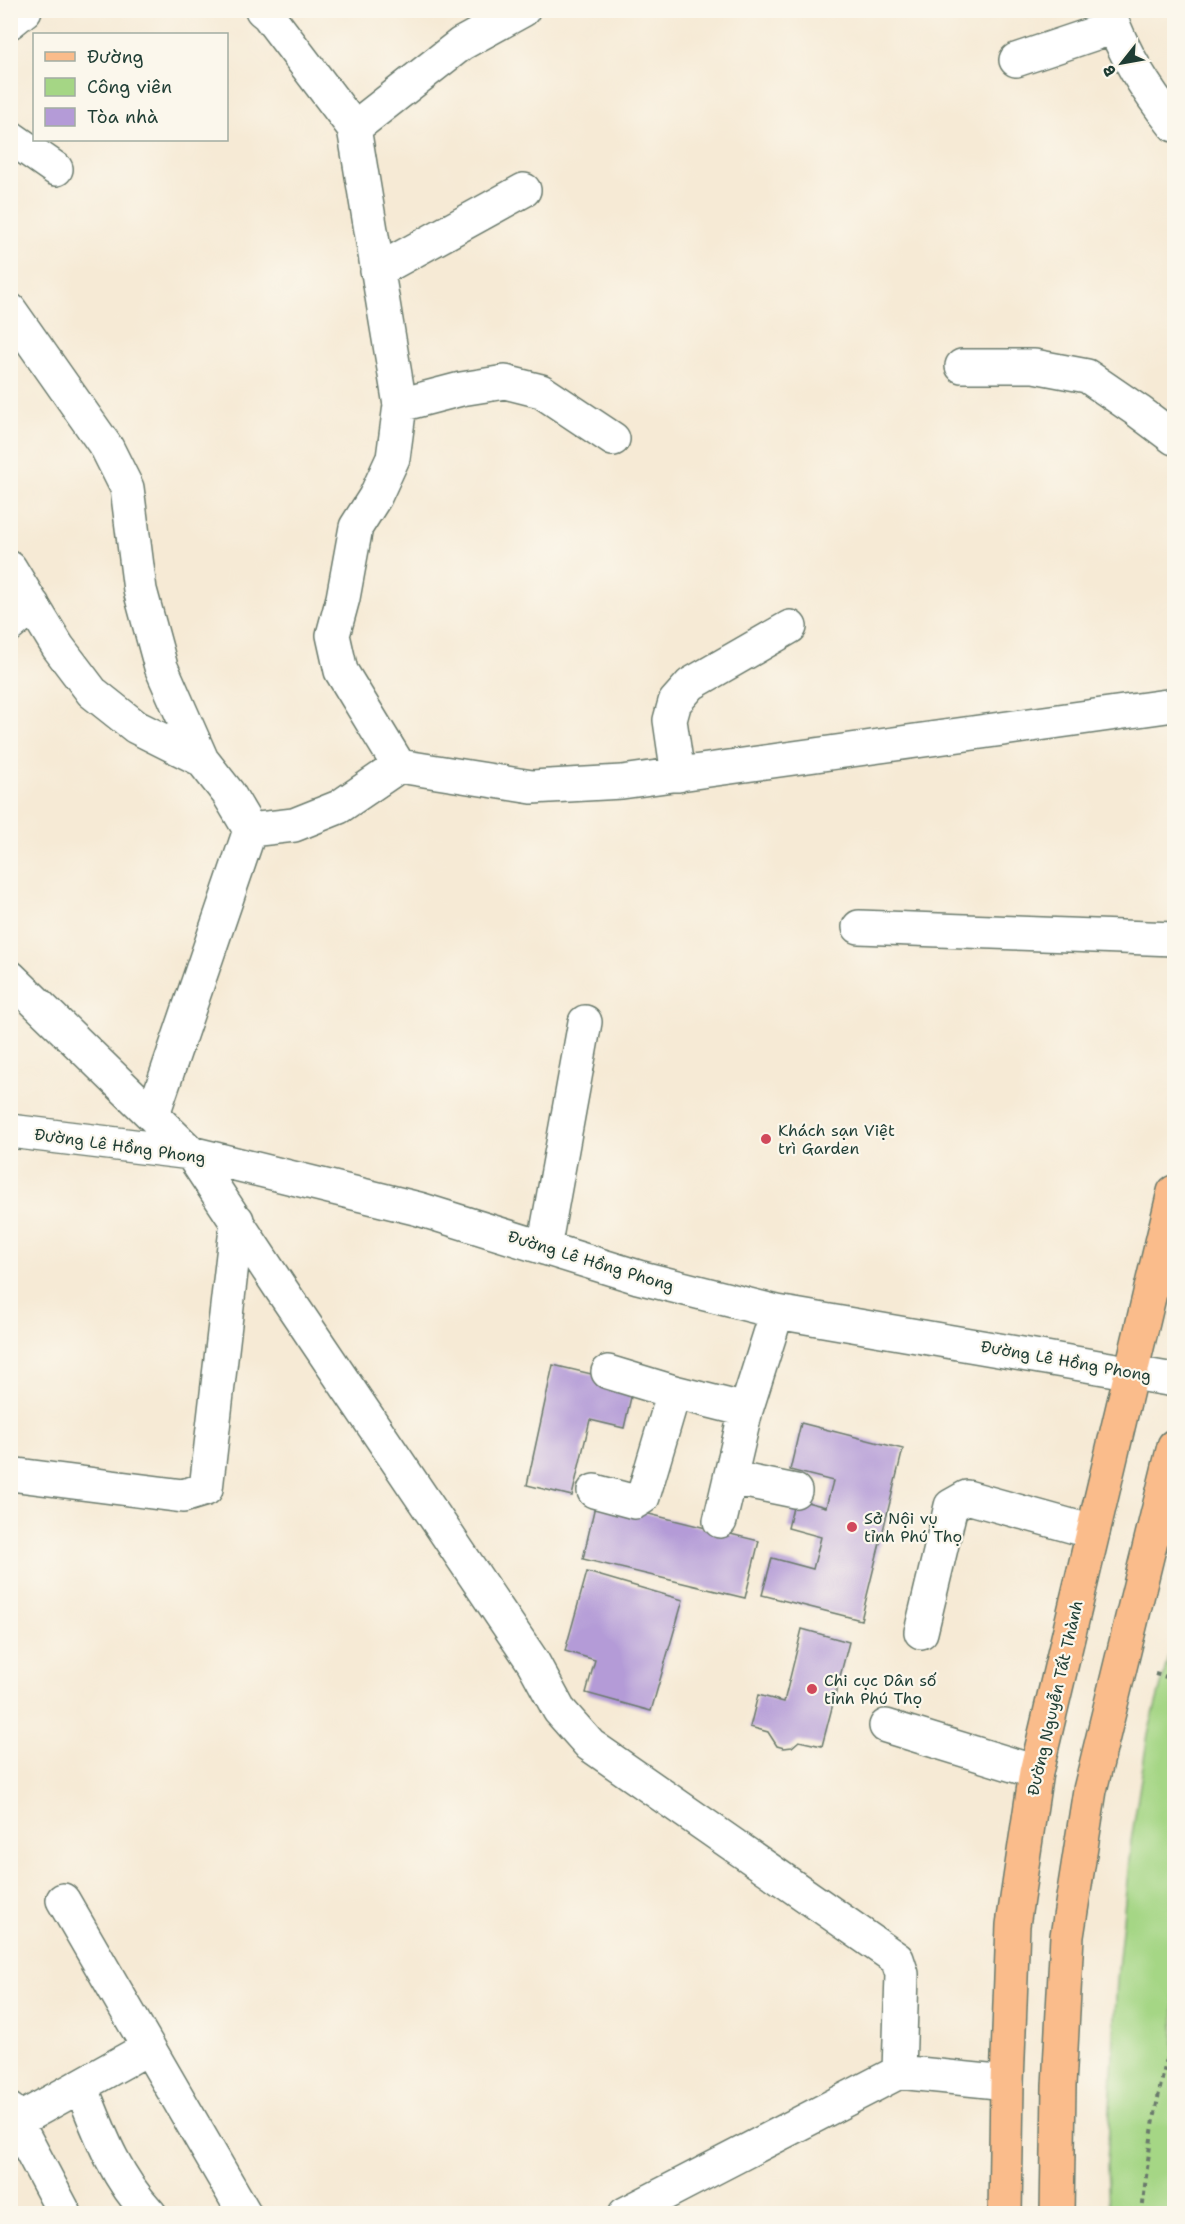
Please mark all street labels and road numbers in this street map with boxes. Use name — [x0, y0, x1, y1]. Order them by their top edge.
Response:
street label: Đường Lê Hồng Phong — [33, 1124, 207, 1168]
street label: Đường Lê Hồng Phong — [505, 1226, 677, 1296]
street label: Đường Lê Hồng Phong — [979, 1336, 1153, 1386]
street label: Đường Nguyễn Tất Thành — [1022, 1598, 1088, 1798]

